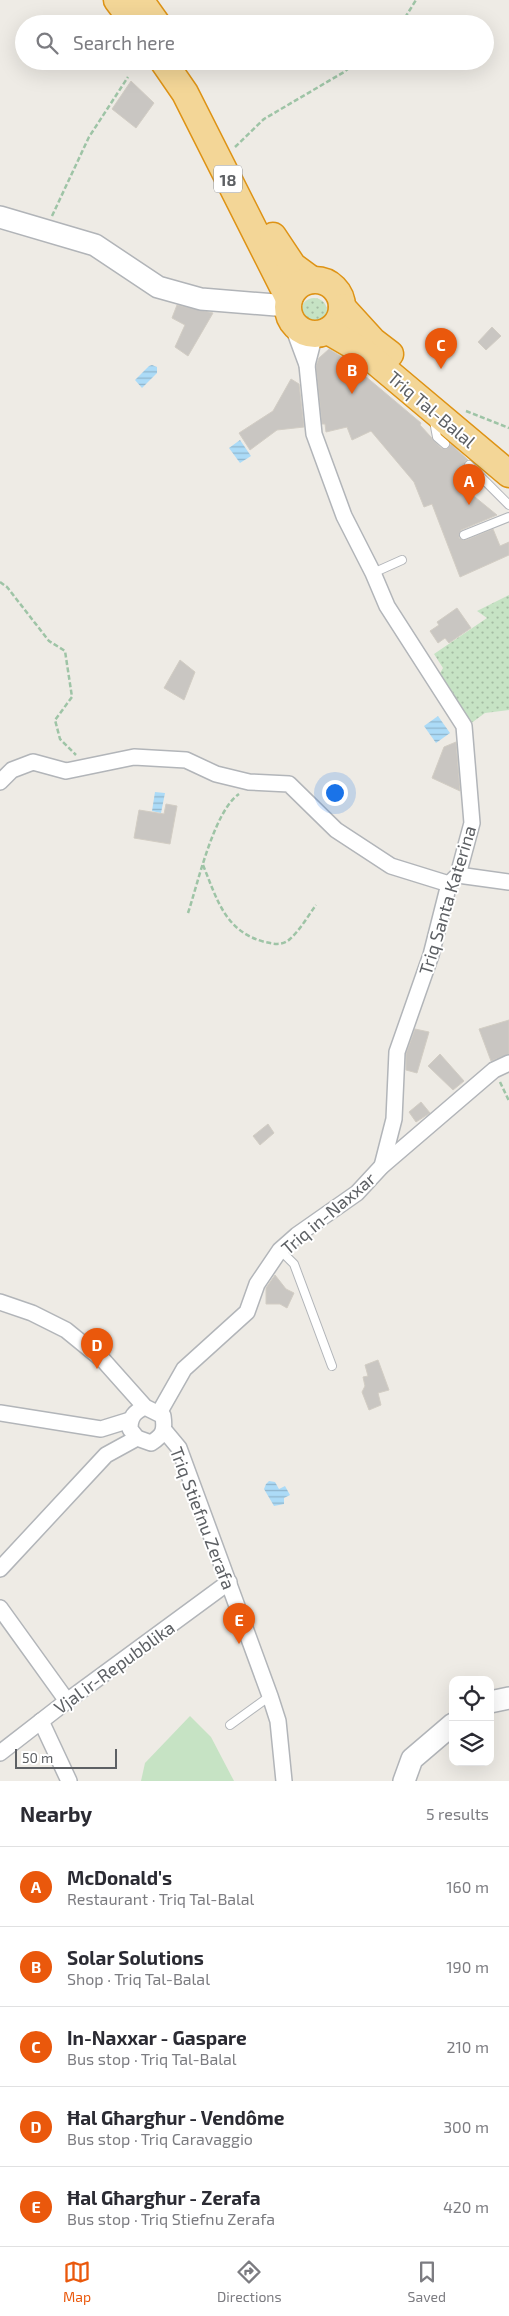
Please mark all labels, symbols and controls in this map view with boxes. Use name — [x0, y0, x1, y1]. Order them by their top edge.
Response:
search box — [15, 15, 494, 70]
icon: search — [33, 29, 61, 57]
text: Search here — [73, 31, 175, 54]
road number: 18 — [214, 165, 242, 192]
pin: C — [425, 328, 457, 369]
pin: B — [336, 353, 368, 394]
street label: Triq Tal-Balal — [384, 366, 481, 452]
pin: A — [453, 464, 485, 505]
your location — [322, 780, 348, 806]
street label: Triq Santa Katerina — [414, 823, 480, 977]
street label: Triq in-Naxxar — [276, 1167, 380, 1259]
pin: D — [81, 1328, 113, 1369]
street label: Triq Stiefnu Zerafa — [166, 1444, 240, 1592]
pin: E — [223, 1603, 255, 1644]
street label: Vjal ir-Repubblika — [49, 1616, 179, 1718]
map controls — [449, 1676, 494, 1766]
button: locate — [449, 1676, 494, 1721]
button: layers — [449, 1721, 494, 1766]
scale bar — [15, 1746, 118, 1769]
text: 50 m — [22, 1749, 53, 1766]
text: Nearby — [20, 1801, 92, 1826]
text: 5 results — [426, 1804, 489, 1823]
text: McDonald's — [67, 1866, 172, 1889]
text: A — [31, 1877, 41, 1896]
text: 160 m — [446, 1877, 489, 1896]
text: Restaurant · Triq Tal-Balal — [67, 1889, 254, 1908]
text: Solar Solutions — [67, 1946, 204, 1969]
text: B — [31, 1957, 41, 1976]
text: 190 m — [446, 1957, 489, 1976]
text: Shop · Triq Tal-Balal — [67, 1969, 210, 1988]
text: In-Naxxar - Gaspare — [67, 2026, 247, 2049]
text: C — [31, 2037, 41, 2056]
text: 210 m — [446, 2037, 489, 2056]
text: Bus stop · Triq Tal-Balal — [67, 2049, 237, 2068]
text: Ħal Għargħur - Vendôme — [67, 2106, 284, 2129]
text: D — [31, 2117, 41, 2136]
text: 300 m — [443, 2117, 489, 2136]
text: Bus stop · Triq Caravaggio — [67, 2129, 253, 2148]
text: Ħal Għargħur - Zerafa — [67, 2186, 260, 2209]
text: E — [31, 2197, 41, 2216]
text: 420 m — [443, 2197, 489, 2216]
text: Bus stop · Triq Stiefnu Zerafa — [67, 2209, 275, 2228]
tab: Map — [63, 2258, 91, 2305]
tab: Directions — [217, 2258, 282, 2305]
tab: Saved — [408, 2258, 446, 2305]

